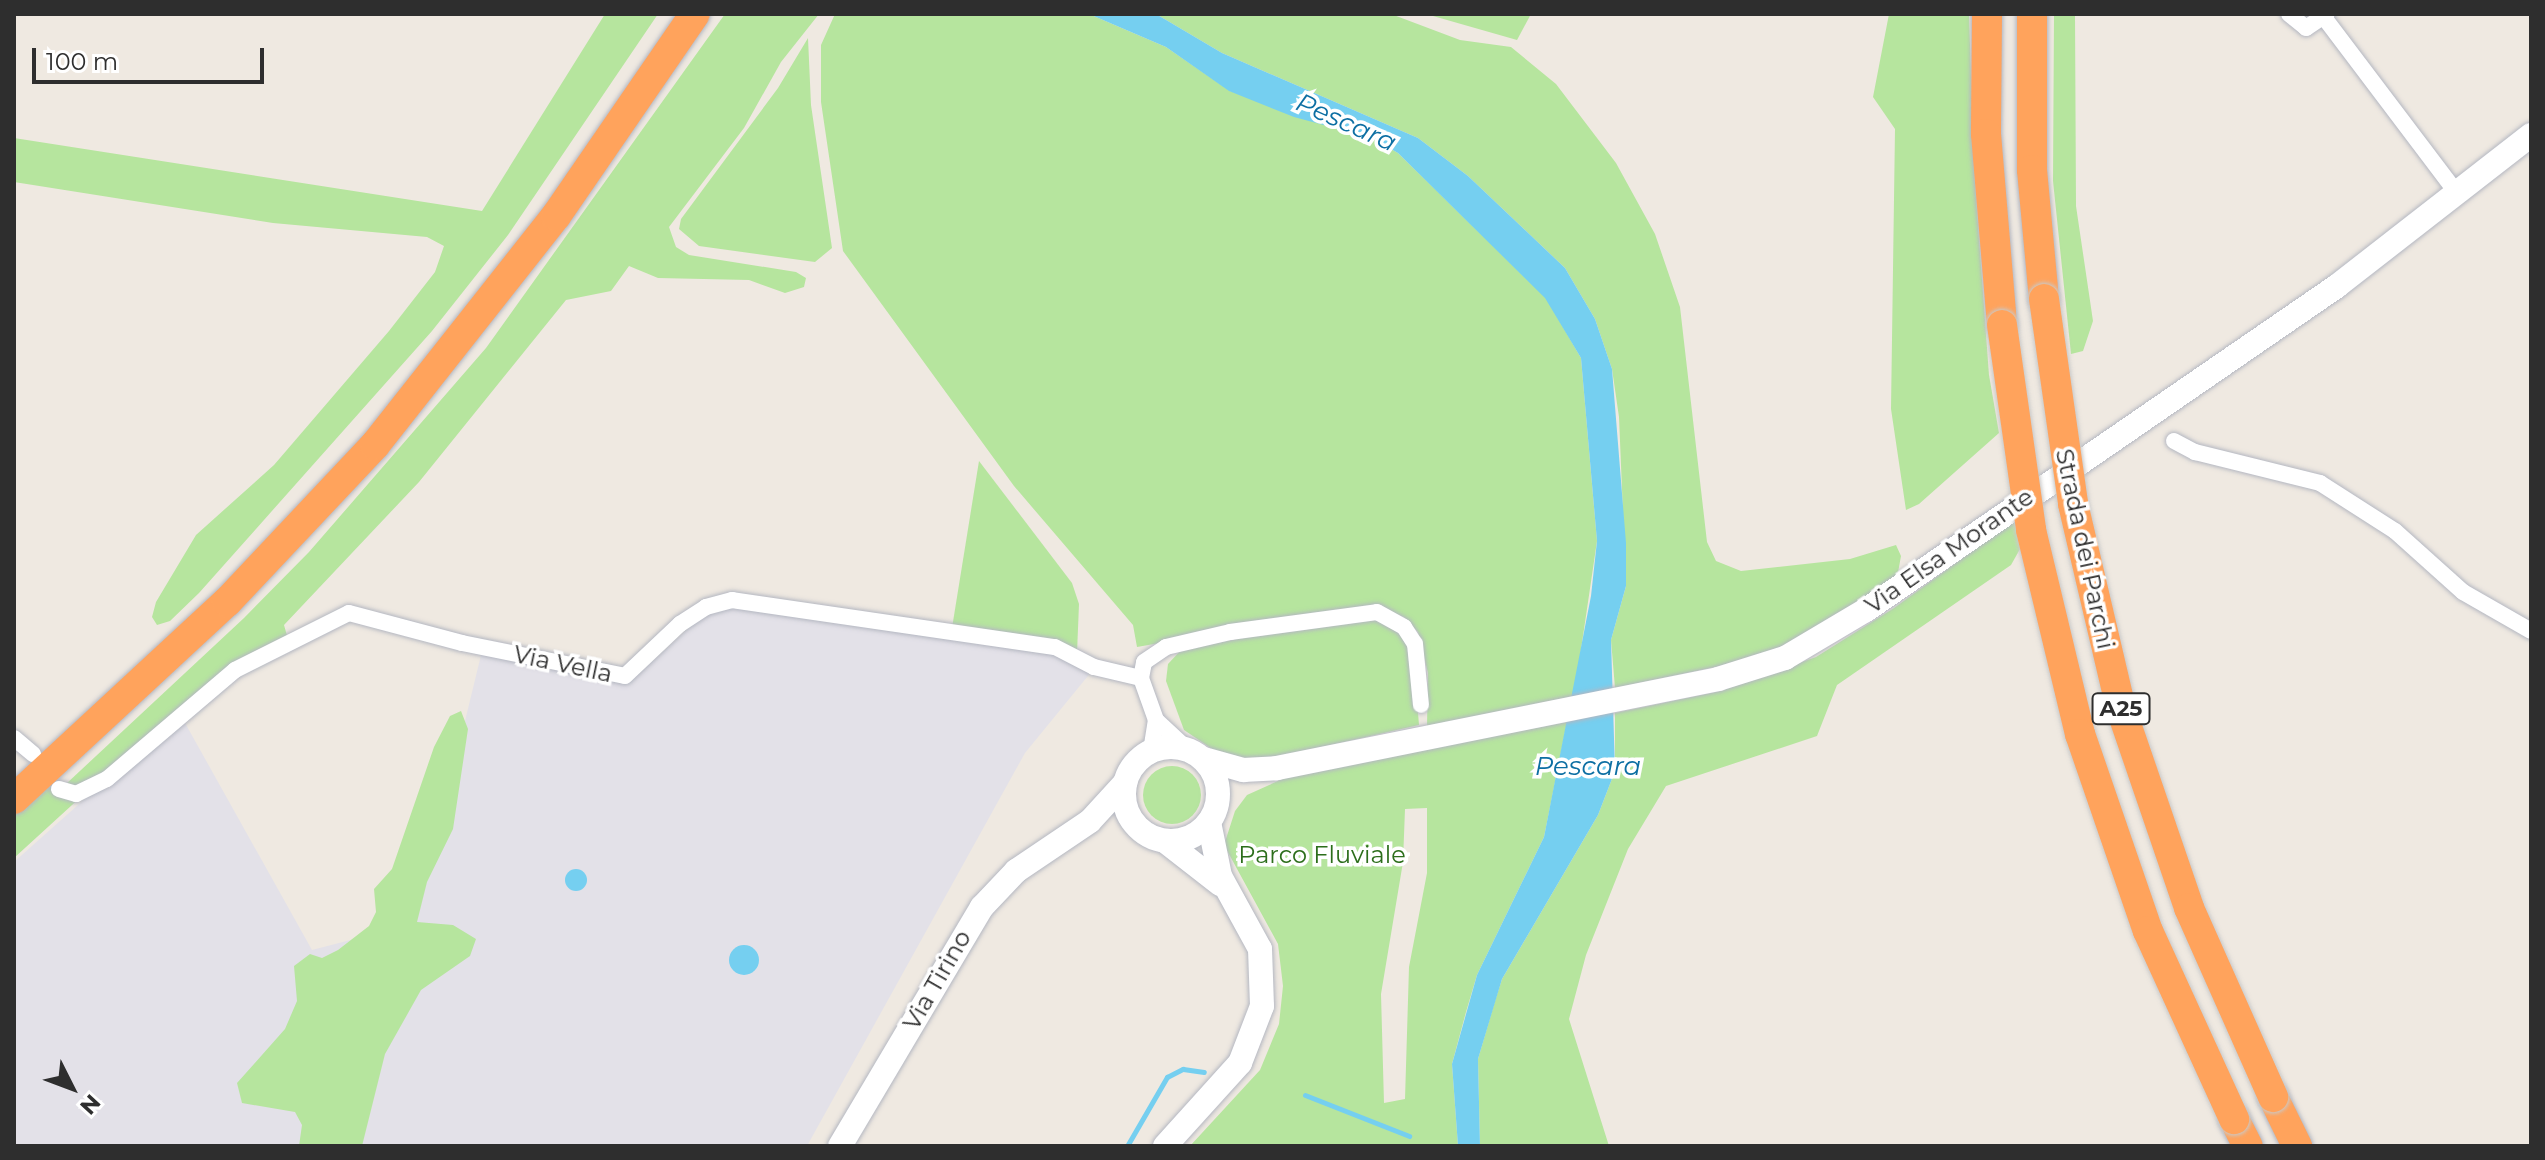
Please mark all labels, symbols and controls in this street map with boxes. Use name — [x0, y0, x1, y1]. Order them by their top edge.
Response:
scale bar — [36, 32, 268, 82]
text: 100 m — [46, 47, 118, 76]
water label: Pescara — [1291, 87, 1401, 159]
street label: Strada dei Parchi — [2050, 446, 2120, 652]
street label: Via Elsa Morante — [1859, 482, 2039, 620]
street label: Via Vella — [511, 639, 615, 689]
road number: A25 — [2091, 691, 2151, 727]
water label: Pescara — [1535, 751, 1641, 783]
park label: Parco Fluviale — [1238, 841, 1406, 869]
street label: Via Tirino — [897, 925, 977, 1035]
north arrow — [32, 1048, 112, 1128]
text: N — [74, 1089, 106, 1120]

